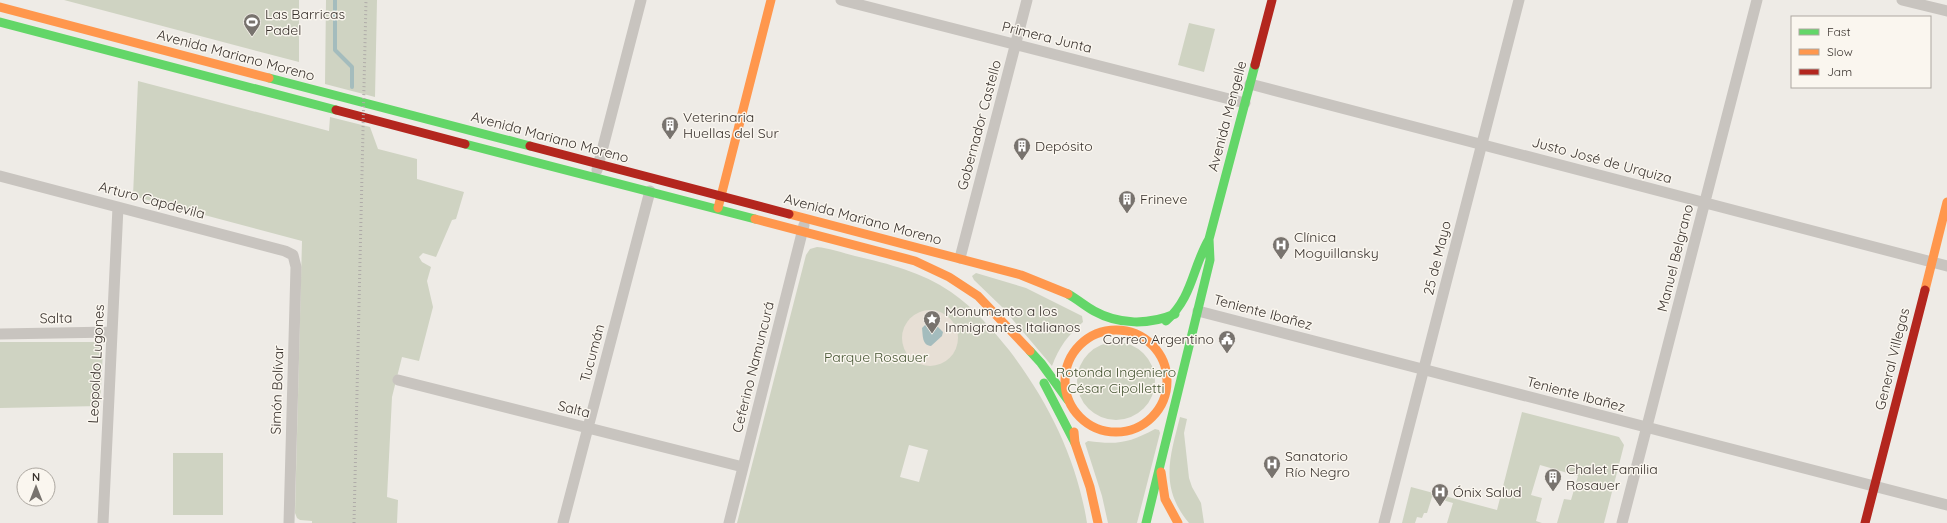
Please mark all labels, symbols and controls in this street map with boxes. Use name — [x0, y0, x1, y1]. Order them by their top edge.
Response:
place label: Las Barricas Padel — [265, 5, 345, 39]
sports icon: Las Barricas Padel — [242, 12, 262, 37]
legend — [1791, 16, 1931, 88]
street label: Primera Junta — [1000, 17, 1094, 57]
text: Fast — [1827, 24, 1851, 39]
street label: Avenida Mariano Moreno — [155, 25, 317, 85]
text: Slow — [1827, 44, 1853, 59]
street label: Gobernador Castello — [953, 58, 1005, 192]
street label: Avenida Mengelle — [1204, 59, 1250, 173]
text: Jam — [1827, 64, 1852, 79]
street label: Avenida Mariano Moreno — [469, 107, 631, 167]
place label: Veterinaria Huellas del Sur — [683, 108, 780, 142]
building icon: Veterinaria Huellas del Sur — [660, 115, 680, 140]
street label: Justo José de Urquiza — [1530, 133, 1674, 187]
building icon: Depósito — [1012, 136, 1032, 161]
place label: Depósito — [1035, 137, 1093, 155]
street label: Arturo Capdevila — [97, 177, 207, 223]
street label: Avenida Mariano Moreno — [782, 189, 944, 249]
building icon: Frineve — [1117, 189, 1137, 214]
place label: Frineve — [1140, 190, 1187, 208]
street label: Manuel Belgrano — [1653, 202, 1697, 314]
street label: 25 de Mayo — [1419, 219, 1455, 297]
place label: Clínica Moguillansky — [1294, 228, 1379, 262]
hospital icon: Clínica Moguillansky — [1271, 235, 1291, 260]
street label: Teniente Ibañez — [1212, 290, 1315, 334]
street label: Ceferino Namuncurá — [728, 299, 778, 435]
place label: Monumento a los Inmigrantes Italianos — [945, 302, 1080, 336]
street label: Leopoldo Lugones — [84, 304, 108, 424]
street label: General Villegas — [1871, 306, 1913, 412]
street label: Salta — [39, 309, 73, 327]
place icon: Monumento a los Inmigrantes Italianos — [922, 309, 942, 334]
street label: Tucumán — [576, 322, 608, 384]
public building icon: Correo Argentino — [1217, 329, 1237, 354]
place label: Correo Argentino — [1103, 330, 1214, 348]
street label: Simón Bolívar — [266, 345, 288, 435]
park label: Parque Rosauer — [824, 348, 929, 366]
park label: Rotonda Ingeniero César Cipolletti — [1056, 363, 1176, 397]
street label: Teniente Ibañez — [1525, 372, 1628, 416]
street label: Salta — [556, 396, 592, 422]
place label: Sanatorio Río Negro — [1285, 447, 1350, 481]
hospital icon: Sanatorio Río Negro — [1262, 454, 1282, 479]
place label: Chalet Familia Rosauer — [1566, 460, 1658, 494]
north arrow — [16, 467, 56, 507]
building icon: Chalet Familia Rosauer — [1543, 467, 1563, 492]
text: N — [32, 470, 40, 484]
hospital icon: Ónix Salud — [1430, 482, 1450, 507]
place label: Ónix Salud — [1453, 483, 1521, 501]

